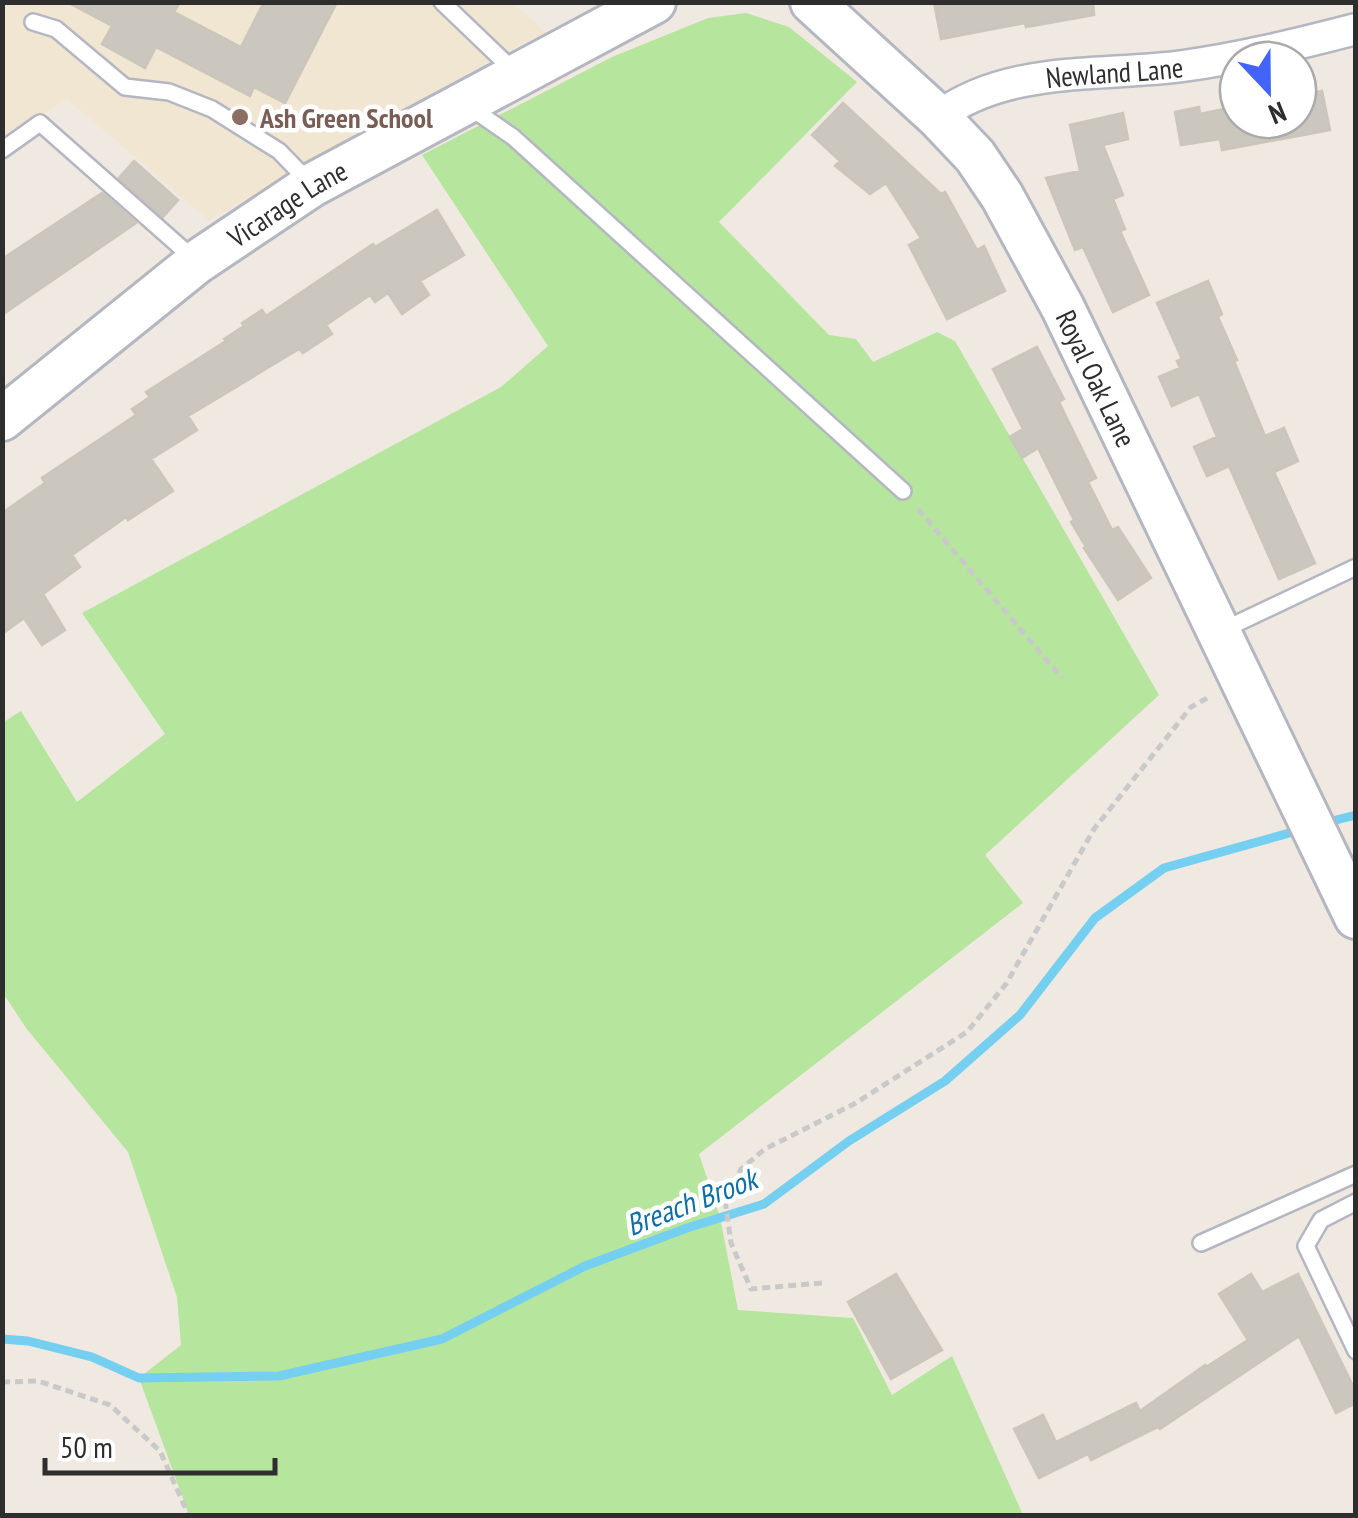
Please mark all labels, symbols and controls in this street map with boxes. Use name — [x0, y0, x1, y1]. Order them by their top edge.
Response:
north arrow — [1218, 40, 1318, 140]
street label: Newland Lane — [1044, 48, 1185, 96]
text: N — [1264, 94, 1291, 134]
place label: Ash Green School — [259, 99, 433, 136]
marker: Ash Green School — [229, 106, 251, 128]
street label: Vicarage Lane — [219, 151, 353, 256]
street label: Royal Oak Lane — [1048, 304, 1145, 453]
water label: Breach Brook — [620, 1157, 765, 1244]
scale bar — [45, 1413, 275, 1475]
text: 50 m — [60, 1427, 113, 1466]

